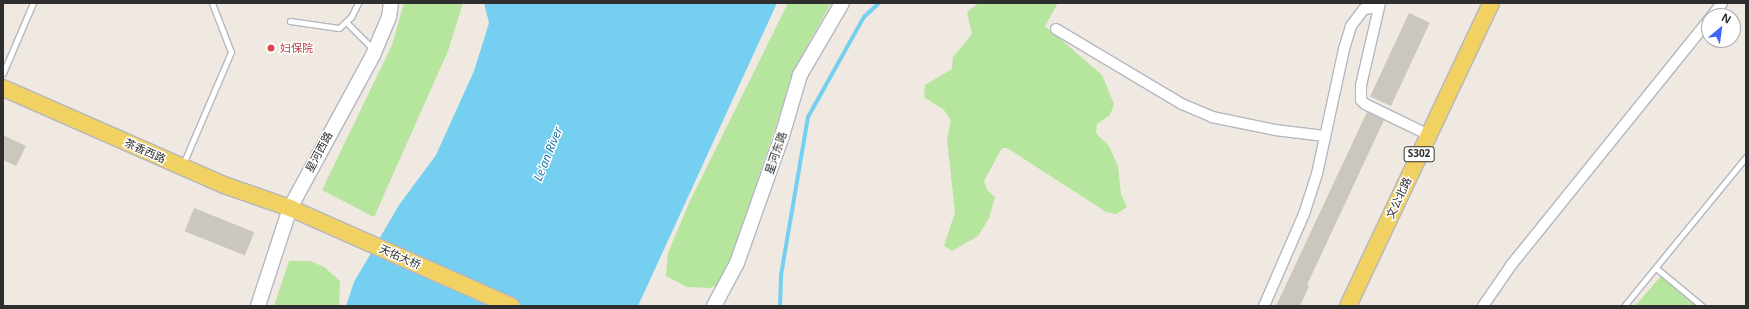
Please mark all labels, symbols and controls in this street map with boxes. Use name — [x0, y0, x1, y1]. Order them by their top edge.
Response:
north arrow — [1701, 8, 1741, 48]
text: N — [1719, 9, 1734, 27]
place label: 妇保院 — [280, 41, 313, 55]
marker: 妇保院 — [265, 42, 277, 54]
water label: Le'an River — [531, 125, 565, 183]
street label: 星河西路 — [303, 129, 335, 175]
street label: 星河东路 — [763, 130, 789, 176]
street label: 茶香西路 — [122, 136, 168, 166]
road number: S302 — [1403, 146, 1435, 162]
street label: 文公北路 — [1384, 175, 1414, 221]
street label: 天佑大桥 — [377, 242, 423, 272]

